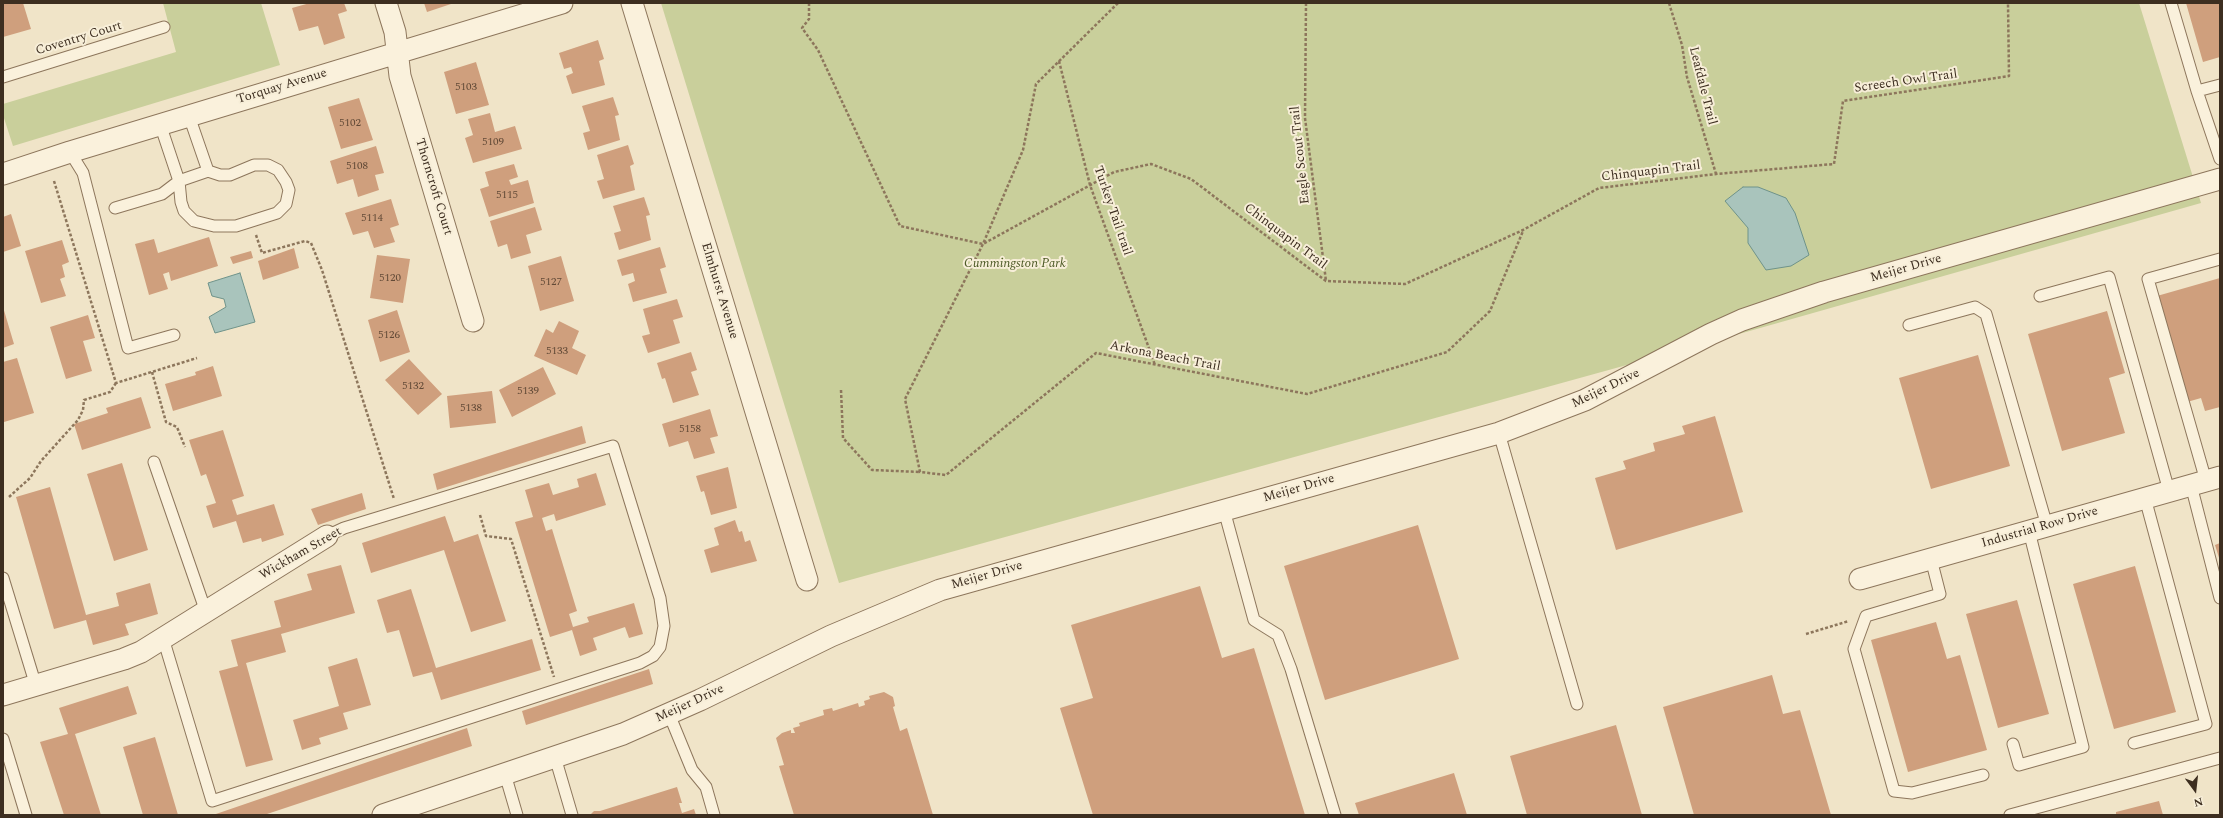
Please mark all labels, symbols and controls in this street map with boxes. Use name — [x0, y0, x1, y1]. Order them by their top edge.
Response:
street label: Coventry Court — [34, 18, 124, 60]
street label: Leafdale Trail — [1685, 45, 1719, 127]
street label: Torquay Avenue — [235, 66, 329, 108]
street label: Screech Owl Trail — [1854, 67, 1958, 97]
house number: 5103 — [455, 81, 477, 95]
street label: Eagle Scout Trail — [1288, 105, 1314, 205]
house number: 5102 — [339, 117, 361, 131]
house number: 5109 — [482, 136, 504, 150]
street label: Thorncroft Court — [411, 137, 455, 237]
street label: Chinquapin Trail — [1601, 158, 1701, 186]
house number: 5108 — [346, 160, 368, 174]
street label: Turkey Tail trail — [1089, 164, 1135, 258]
house number: 5115 — [496, 189, 518, 203]
street label: Chinquapin Trail — [1241, 201, 1329, 273]
house number: 5114 — [361, 212, 383, 226]
street label: Elmhurst Avenue — [697, 241, 741, 341]
street label: Meijer Drive — [1869, 251, 1943, 287]
park label: Cummingston Park — [964, 256, 1066, 272]
house number: 5120 — [379, 272, 401, 286]
house number: 5127 — [540, 276, 562, 290]
house number: 5126 — [378, 329, 400, 343]
street label: Arkona Beach Trail — [1108, 339, 1222, 375]
house number: 5133 — [546, 345, 568, 359]
street label: Meijer Drive — [1570, 366, 1642, 412]
house number: 5132 — [402, 380, 424, 394]
house number: 5139 — [517, 385, 539, 399]
house number: 5138 — [460, 402, 482, 416]
house number: 5158 — [679, 423, 701, 437]
street label: Meijer Drive — [1262, 471, 1336, 507]
street label: Industrial Row Drive — [1980, 504, 2100, 552]
street label: Wickham Street — [257, 524, 345, 584]
street label: Meijer Drive — [950, 558, 1024, 594]
street label: Meijer Drive — [653, 681, 727, 727]
north arrow — [2175, 770, 2215, 810]
text: N — [2192, 793, 2205, 811]

